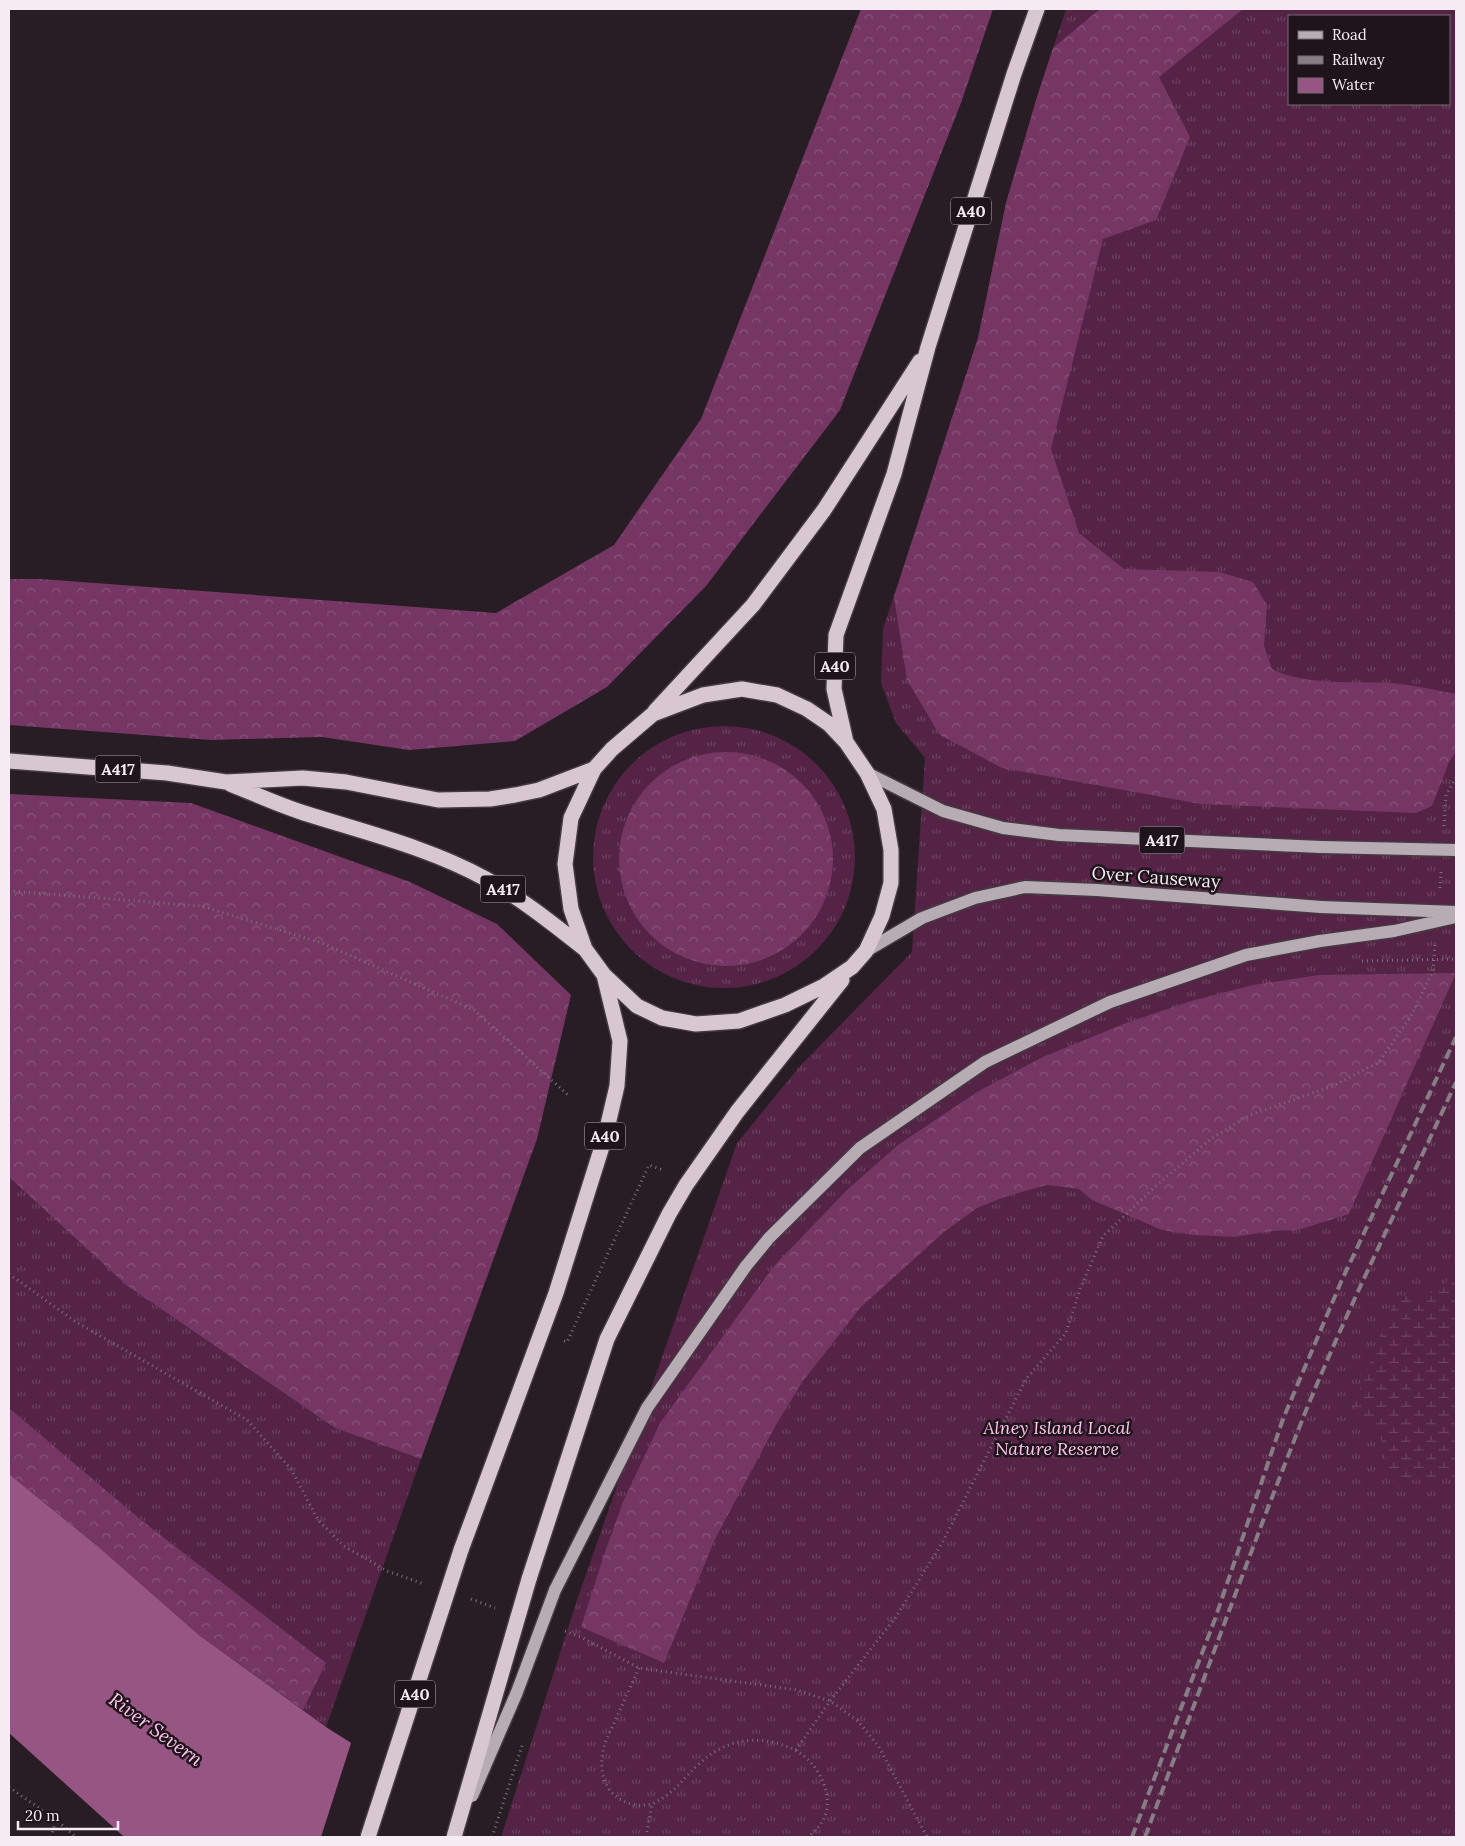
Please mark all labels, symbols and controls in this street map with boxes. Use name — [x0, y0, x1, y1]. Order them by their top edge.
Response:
legend — [1288, 15, 1450, 105]
text: Road — [1332, 25, 1367, 44]
text: Railway — [1332, 50, 1385, 69]
text: Water — [1332, 75, 1375, 94]
road number: A40 — [951, 198, 991, 225]
road number: A40 — [815, 652, 855, 679]
road number: A417 — [96, 756, 140, 782]
road number: A417 — [1140, 826, 1184, 854]
street label: Over Causeway — [1091, 861, 1222, 893]
road number: A417 — [480, 876, 526, 902]
road number: A40 — [585, 1122, 625, 1150]
park label: Alney Island Local Nature Reserve — [982, 1416, 1131, 1460]
road number: A40 — [395, 1680, 435, 1708]
water label: River Severn — [104, 1687, 208, 1771]
scale bar — [18, 1798, 118, 1830]
text: 20 m — [25, 1806, 60, 1825]

